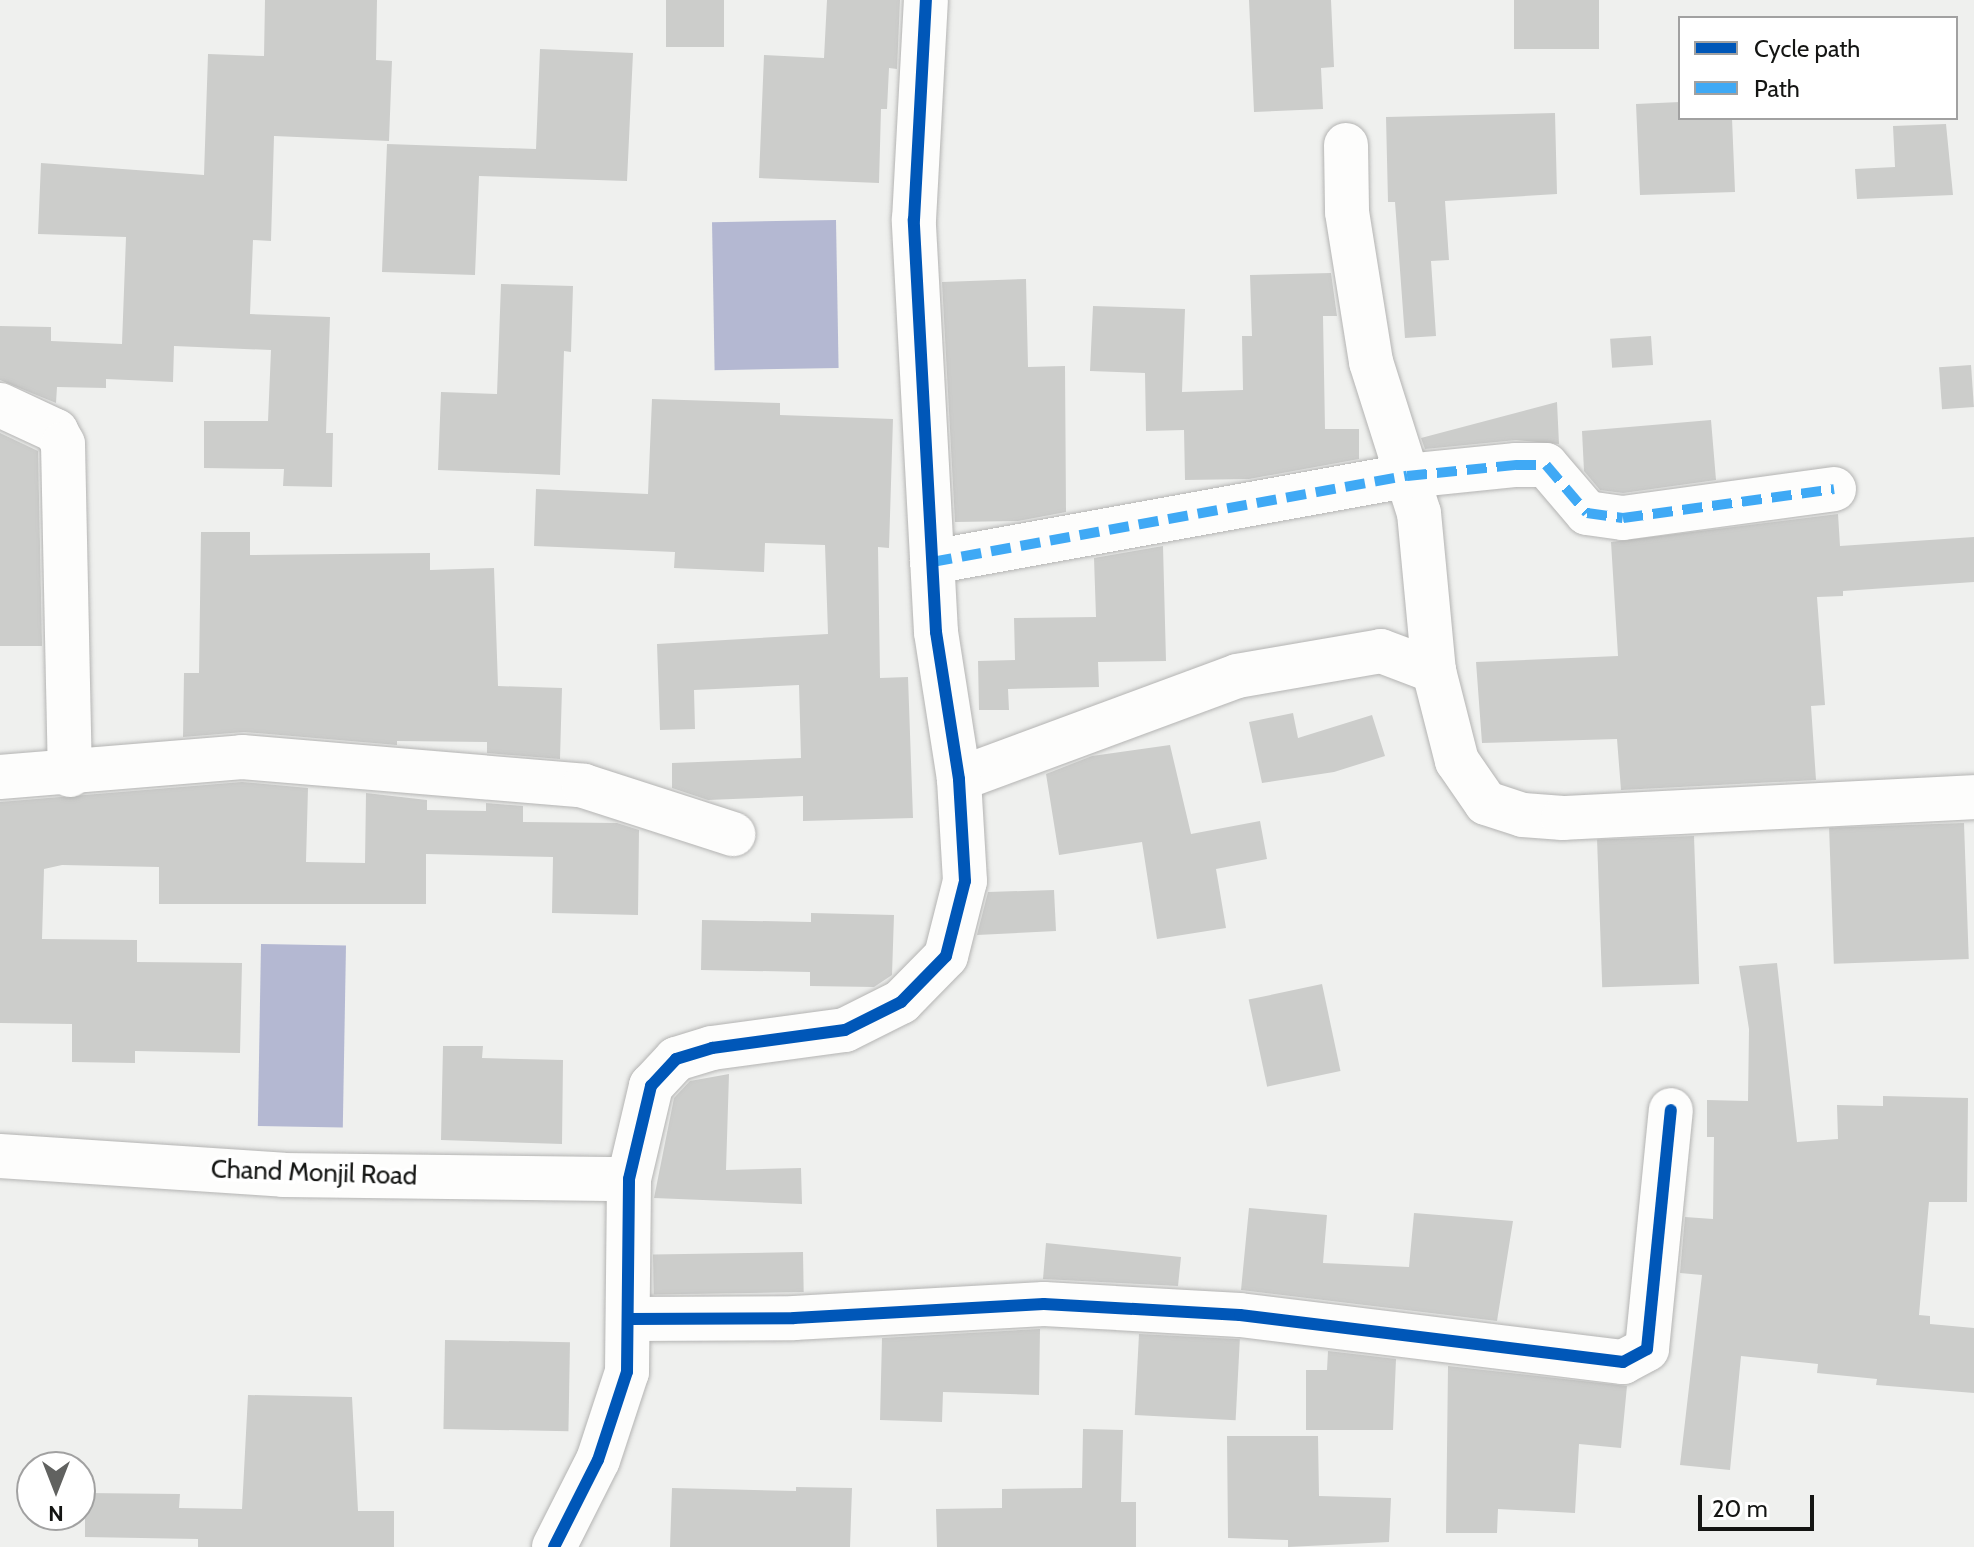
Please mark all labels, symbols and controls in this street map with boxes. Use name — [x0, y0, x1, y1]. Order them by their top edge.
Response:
legend — [1678, 16, 1958, 120]
text: Cycle path — [1754, 34, 1860, 63]
text: Path — [1754, 74, 1800, 103]
street label: Chand Monjil Road — [210, 1154, 418, 1192]
north arrow — [16, 1451, 96, 1531]
scale bar — [1702, 1479, 1818, 1529]
text: 20 m — [1712, 1494, 1768, 1523]
text: N — [48, 1500, 64, 1527]

